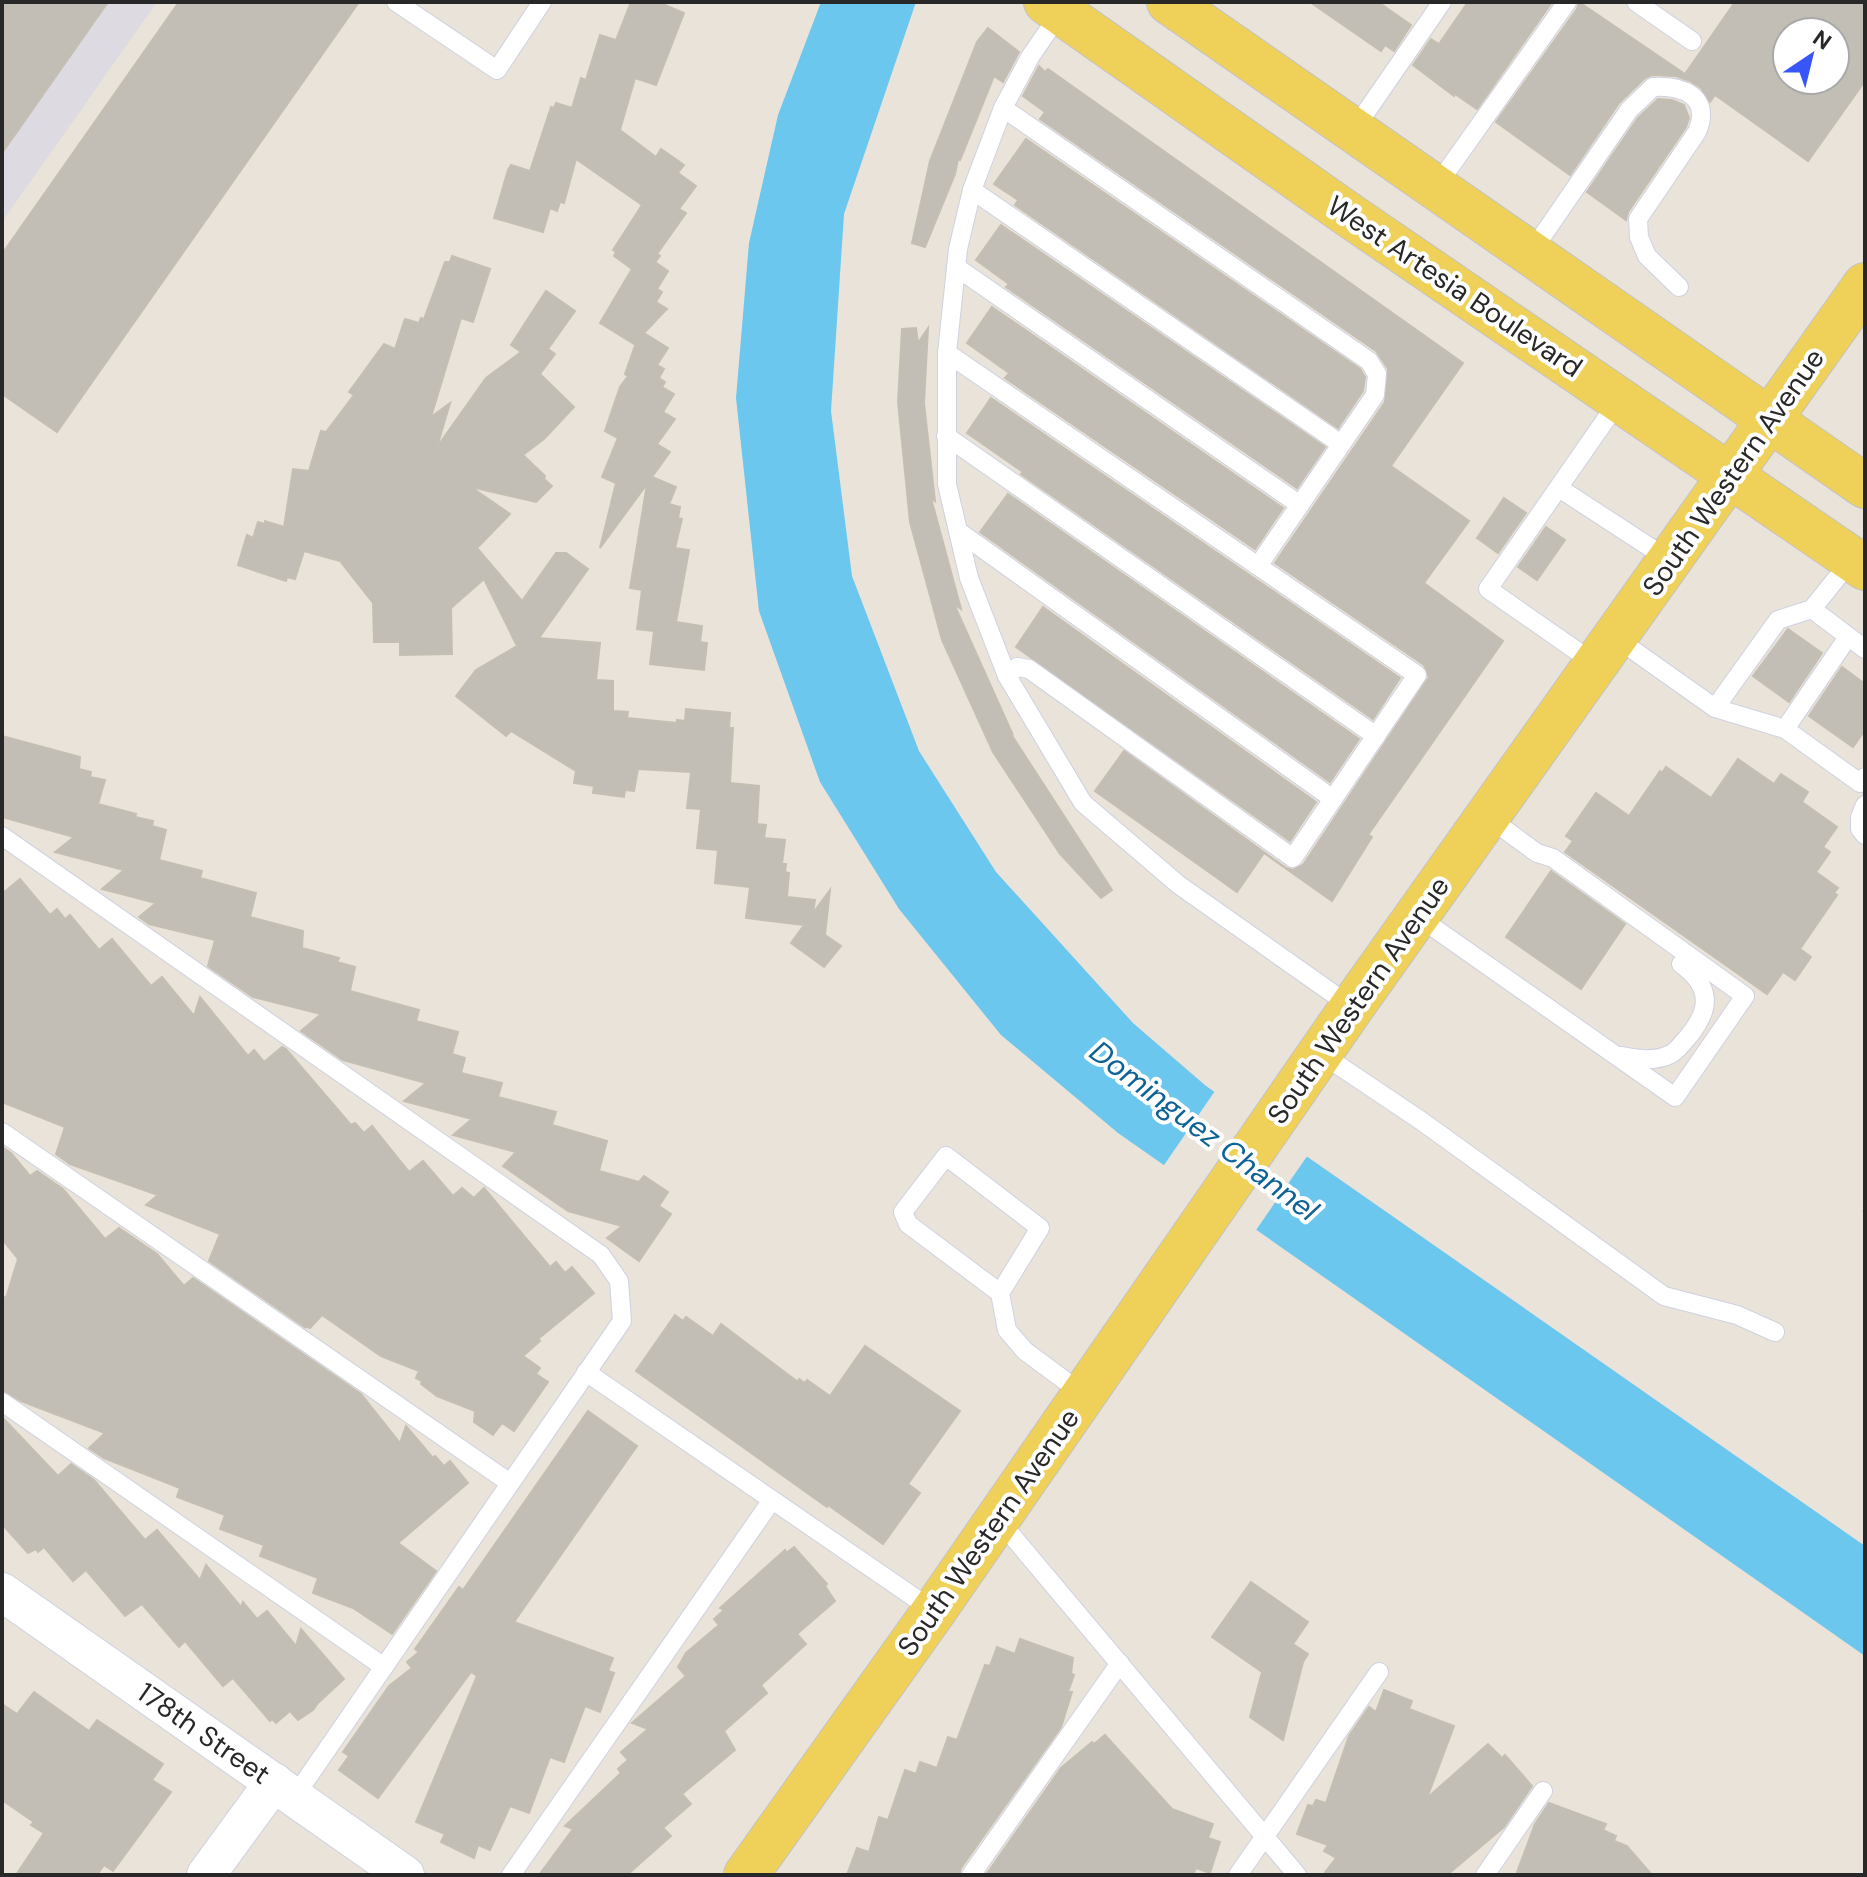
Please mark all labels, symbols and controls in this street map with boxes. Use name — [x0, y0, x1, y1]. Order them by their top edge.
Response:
north arrow — [1771, 16, 1851, 96]
text: N — [1807, 24, 1837, 57]
street label: West Artesia Boulevard — [1320, 187, 1589, 386]
street label: South Western Avenue — [1634, 341, 1833, 603]
street label: South Western Avenue — [1259, 869, 1458, 1131]
water label: Dominguez Channel — [1082, 1032, 1327, 1230]
street label: South Western Avenue — [889, 1401, 1088, 1663]
street label: 178th Street — [130, 1674, 277, 1793]

